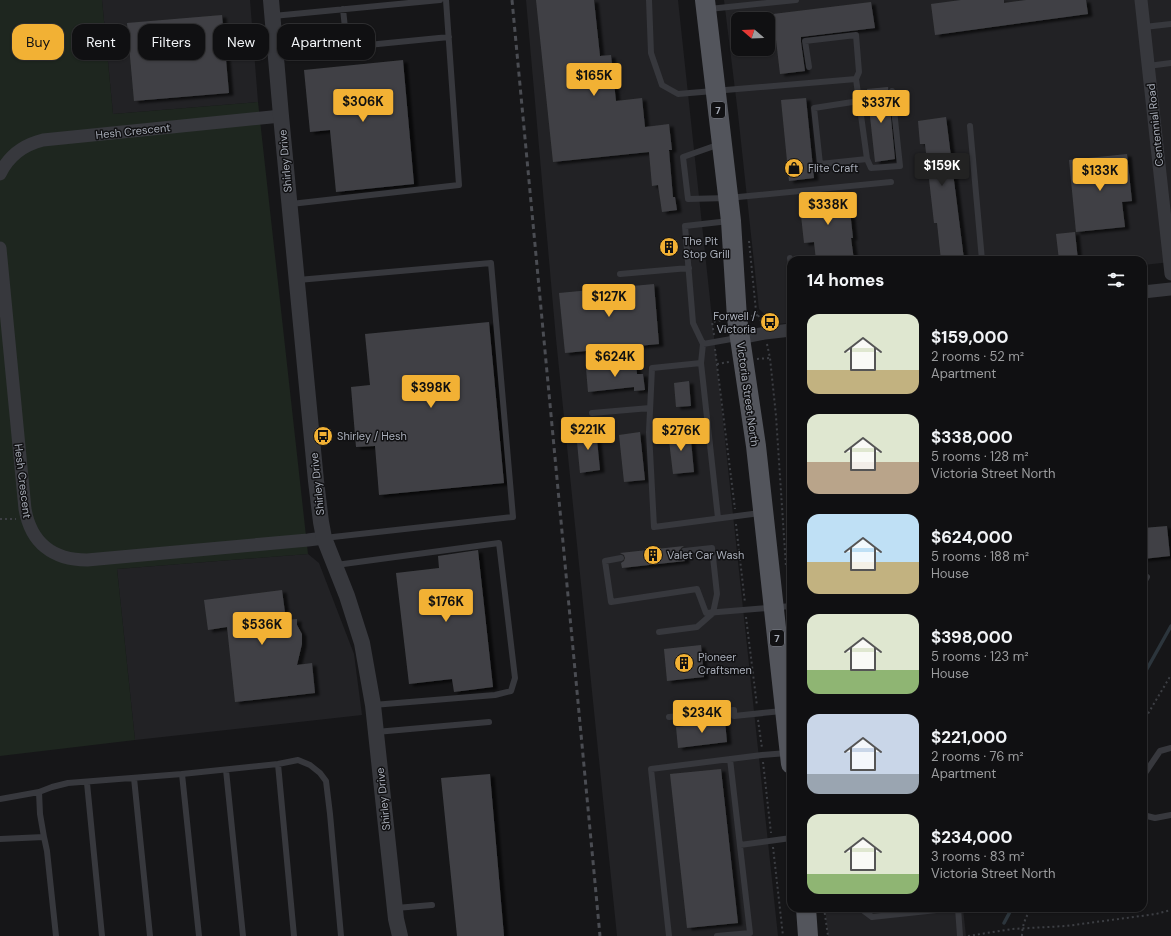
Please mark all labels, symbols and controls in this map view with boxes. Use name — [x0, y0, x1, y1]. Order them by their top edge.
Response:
north arrow — [731, 12, 775, 56]
map controls — [731, 12, 775, 56]
chip: Buy — [12, 24, 64, 60]
chip: Rent — [72, 24, 130, 60]
chip: Filters — [138, 24, 205, 60]
chip: New — [213, 24, 269, 60]
chip: Apartment — [277, 24, 375, 60]
pin: $165K — [566, 63, 622, 97]
text: $165K — [575, 67, 613, 84]
street label: Centennial Road — [1144, 83, 1166, 167]
pin: $306K — [335, 89, 391, 123]
pin: $337K — [853, 90, 909, 124]
text: $306K — [342, 93, 384, 110]
text: $337K — [862, 94, 900, 111]
road number: 7 — [711, 102, 725, 118]
street label: Hesh Crescent — [95, 120, 171, 142]
street label: Shirley Drive — [275, 129, 295, 193]
pin: $159K — [914, 153, 970, 187]
shop icon: Flite Craft — [783, 157, 805, 179]
text: $159K — [923, 157, 961, 174]
pin: $133K — [1072, 158, 1128, 192]
place label: Flite Craft — [808, 161, 858, 175]
text: $133K — [1082, 162, 1118, 179]
pin: $338K — [800, 192, 856, 226]
text: $338K — [808, 196, 848, 213]
place label: The Pit Stop Grill — [683, 234, 730, 261]
building icon: The Pit Stop Grill — [658, 236, 680, 258]
text: 14 homes — [807, 269, 884, 291]
icon: filters — [1105, 269, 1127, 291]
pin: $127K — [581, 284, 637, 318]
text: $127K — [591, 288, 627, 305]
place label: Forwell / Victoria — [713, 309, 756, 336]
bus stop icon: Forwell / Victoria — [759, 311, 781, 333]
text: $159,000 — [931, 326, 1009, 348]
icon: home — [839, 330, 887, 378]
street label: Victoria Street North — [734, 341, 762, 447]
pin: $624K — [587, 344, 643, 378]
text: $624K — [595, 348, 635, 365]
text: 2 rooms · 52 m² — [931, 348, 1024, 365]
text: Apartment — [931, 365, 996, 382]
pin: $398K — [403, 375, 459, 409]
text: $398K — [411, 379, 451, 396]
pin: $221K — [560, 417, 616, 451]
pin: $276K — [653, 418, 709, 452]
text: $221K — [570, 421, 606, 438]
text: $276K — [662, 422, 700, 439]
bus stop icon: Shirley / Hesh — [312, 425, 334, 447]
text: $338,000 — [931, 426, 1013, 448]
place label: Shirley / Hesh — [337, 429, 407, 443]
icon: home — [839, 430, 887, 478]
street label: Hesh Crescent — [11, 443, 35, 519]
text: 5 rooms · 128 m² — [931, 448, 1029, 465]
street label: Shirley Drive — [307, 452, 327, 516]
text: Victoria Street North — [931, 465, 1056, 482]
text: $624,000 — [931, 526, 1013, 548]
icon: home — [839, 530, 887, 578]
building icon: Valet Car Wash — [642, 544, 664, 566]
place label: Valet Car Wash — [667, 548, 744, 562]
text: 5 rooms · 188 m² — [931, 548, 1029, 565]
text: House — [931, 565, 969, 582]
pin: $176K — [418, 589, 474, 623]
text: $176K — [428, 593, 464, 610]
pin: $536K — [234, 612, 290, 646]
text: $536K — [242, 616, 282, 633]
text: $398,000 — [931, 626, 1013, 648]
road number: 7 — [770, 630, 784, 646]
icon: home — [839, 630, 887, 678]
text: 5 rooms · 123 m² — [931, 648, 1029, 665]
place label: Pioneer Craftsmen — [698, 650, 752, 677]
building icon: Pioneer Craftsmen — [673, 652, 695, 674]
text: House — [931, 665, 969, 682]
pin: $234K — [674, 700, 730, 734]
text: $234K — [682, 704, 722, 721]
text: $221,000 — [931, 726, 1007, 748]
icon: home — [839, 730, 887, 778]
text: 2 rooms · 76 m² — [931, 748, 1024, 765]
text: Apartment — [931, 765, 996, 782]
street label: Shirley Drive — [373, 767, 393, 831]
text: $234,000 — [931, 826, 1012, 848]
icon: home — [839, 830, 887, 878]
text: 3 rooms · 83 m² — [931, 848, 1025, 865]
text: Victoria Street North — [931, 865, 1056, 882]

